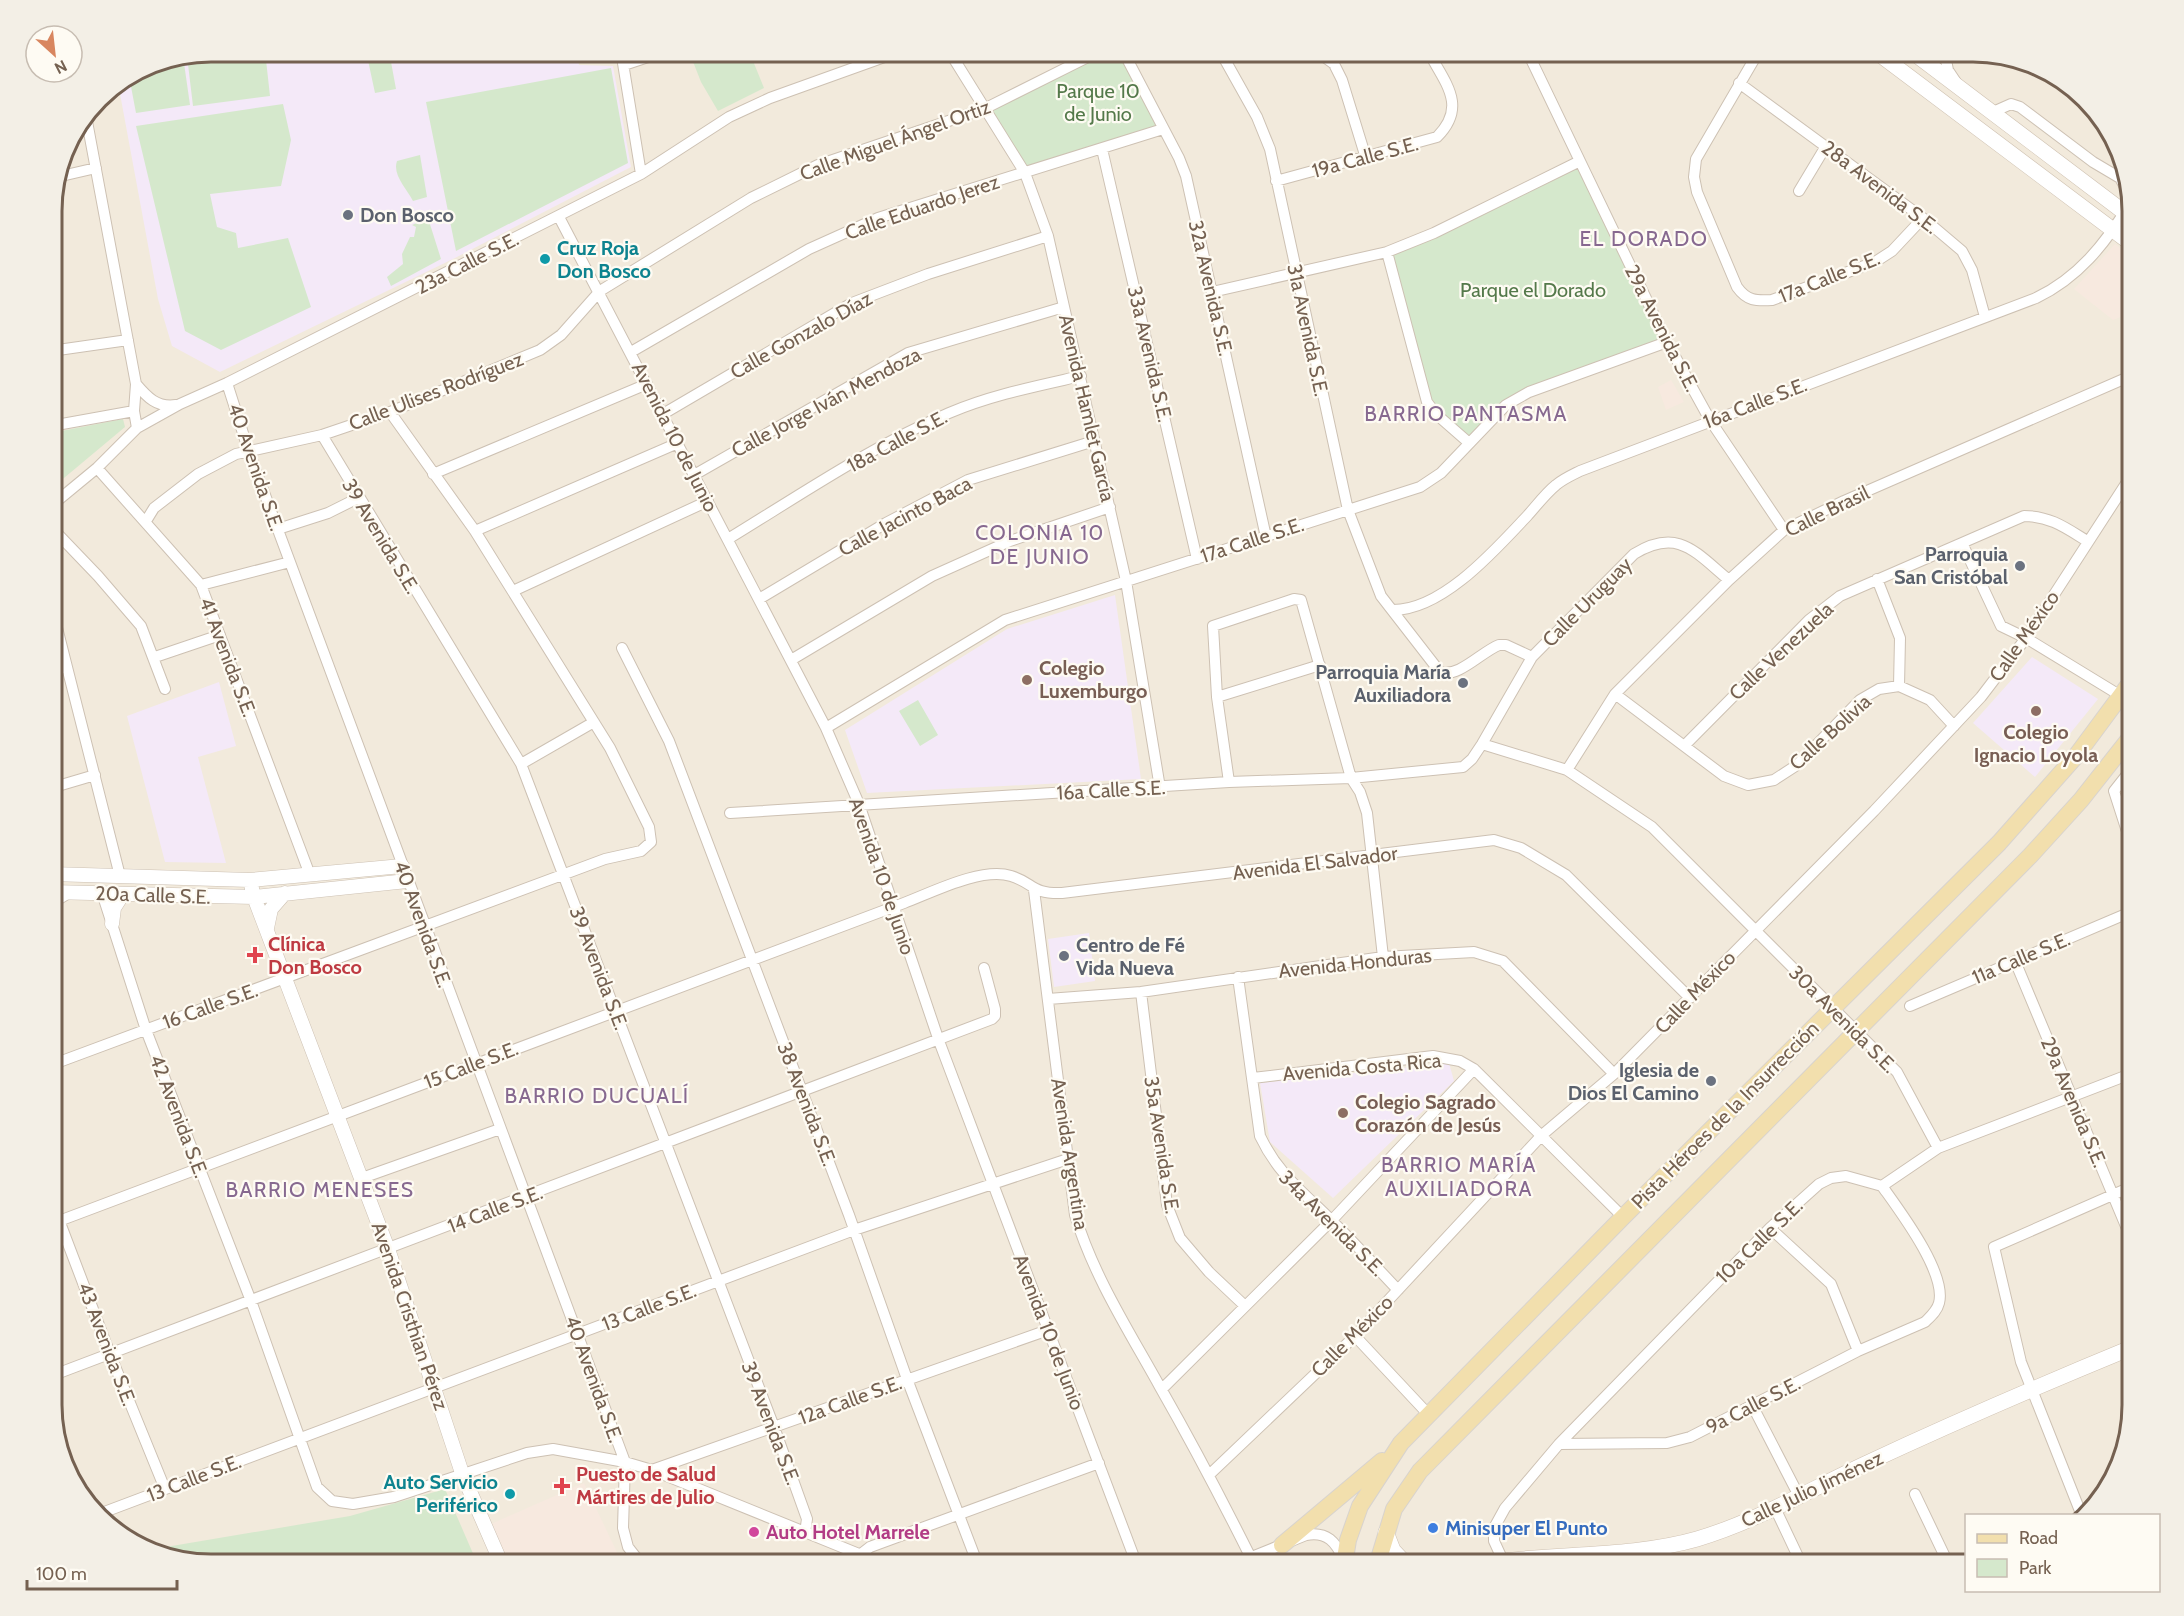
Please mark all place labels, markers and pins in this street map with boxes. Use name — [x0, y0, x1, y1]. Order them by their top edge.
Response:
place label: Don Bosco — [360, 203, 454, 227]
marker: Don Bosco — [341, 208, 355, 222]
place label: Cruz Roja Don Bosco — [557, 236, 651, 283]
marker: Cruz Roja Don Bosco — [538, 252, 552, 266]
place label: Parroquia San Cristóbal — [1894, 542, 2008, 589]
marker: Parroquia San Cristóbal — [2013, 559, 2027, 573]
place label: Colegio Luxemburgo — [1039, 656, 1147, 703]
place label: Parroquia María Auxiliadora — [1315, 660, 1451, 707]
marker: Colegio Luxemburgo — [1020, 673, 1034, 687]
marker: Parroquia María Auxiliadora — [1456, 676, 1470, 690]
marker: Colegio Ignacio Loyola — [2029, 704, 2043, 718]
place label: Colegio Ignacio Loyola — [1974, 720, 2098, 767]
place label: Clínica Don Bosco — [268, 932, 362, 979]
place label: Centro de Fé Vida Nueva — [1076, 933, 1185, 980]
marker: Clínica Don Bosco — [246, 946, 264, 964]
marker: Centro de Fé Vida Nueva — [1057, 949, 1071, 963]
place label: Iglesia de Dios El Camino — [1568, 1058, 1699, 1105]
marker: Iglesia de Dios El Camino — [1704, 1074, 1718, 1088]
place label: Colegio Sagrado Corazón de Jesús — [1355, 1090, 1501, 1137]
marker: Colegio Sagrado Corazón de Jesús — [1336, 1106, 1350, 1120]
place label: Puesto de Salud Mártires de Julio — [576, 1462, 716, 1509]
place label: Auto Servicio Periférico — [383, 1470, 498, 1517]
marker: Puesto de Salud Mártires de Julio — [553, 1477, 571, 1495]
marker: Auto Servicio Periférico — [503, 1487, 517, 1501]
place label: Minisuper El Punto — [1445, 1516, 1608, 1540]
place label: Auto Hotel Marrele — [766, 1520, 930, 1544]
marker: Minisuper El Punto — [1426, 1521, 1440, 1535]
marker: Auto Hotel Marrele — [747, 1525, 761, 1539]

